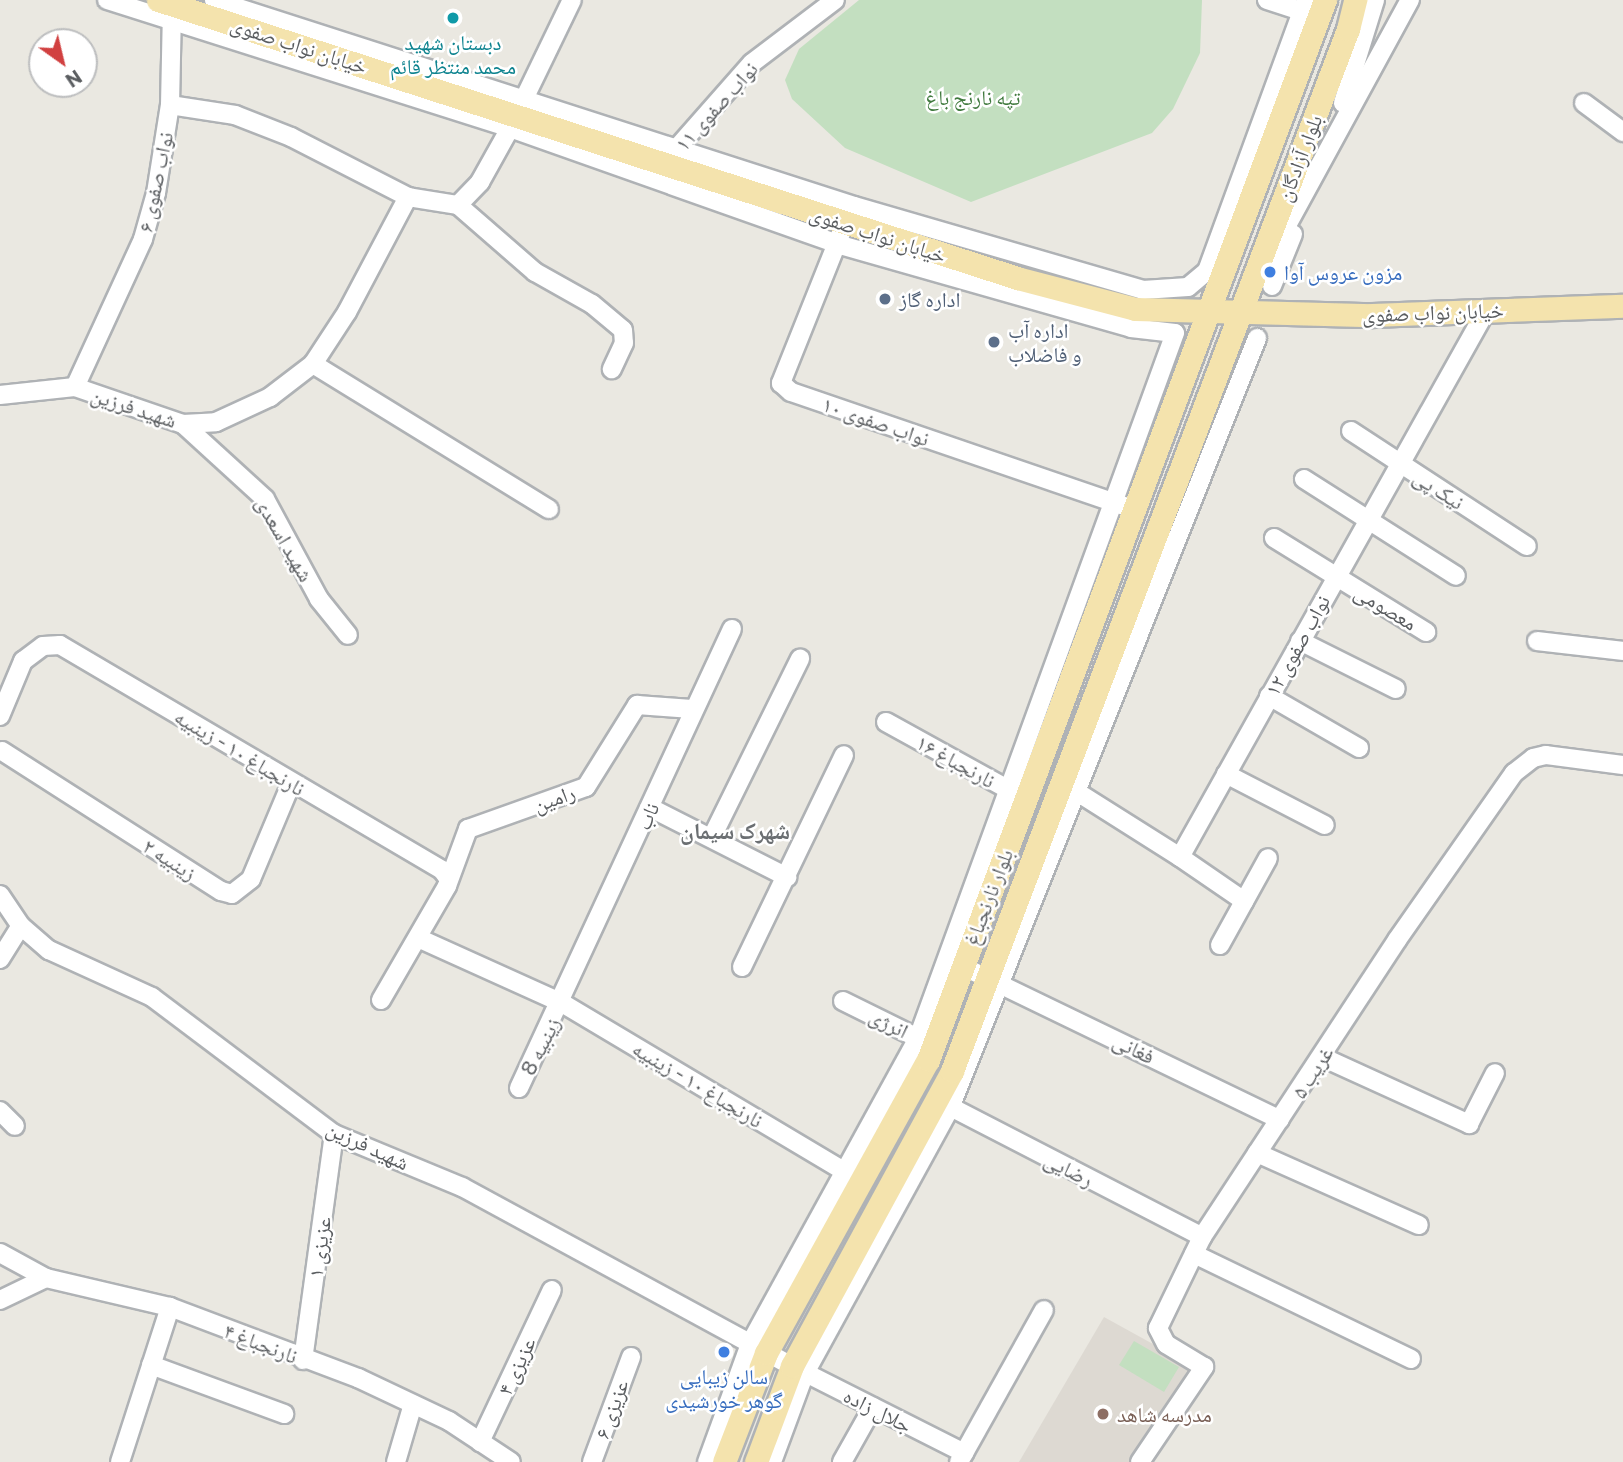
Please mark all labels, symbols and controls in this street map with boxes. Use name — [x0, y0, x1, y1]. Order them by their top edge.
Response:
marker: دبستان شهید محمد منتظر قائم — [445, 10, 461, 26]
street label: خیابان نواب صفوی — [228, 11, 370, 79]
north arrow — [28, 28, 98, 98]
place label: دبستان شهید محمد منتظر قائم — [390, 29, 516, 79]
street label: نواب صفوی ۱۱ — [669, 56, 763, 156]
text: N — [62, 66, 86, 93]
park label: تپه نارنج باغ — [925, 84, 1021, 110]
street label: بلوار آزادگان — [1271, 111, 1327, 205]
street label: نواب صفوی ۶ — [132, 130, 178, 234]
street label: خیابان نواب صفوی — [807, 200, 949, 268]
place label: مزون عروس آوا — [1284, 259, 1402, 285]
marker: مزون عروس آوا — [1262, 264, 1278, 280]
place label: اداره گاز — [899, 286, 961, 312]
marker: اداره گاز — [877, 291, 893, 307]
street label: خیابان نواب صفوی — [1362, 297, 1504, 327]
place label: اداره آب و فاضلاب — [1008, 317, 1082, 367]
marker: اداره آب و فاضلاب — [986, 334, 1002, 350]
street label: شهید فرزین — [88, 381, 180, 433]
street label: نواب صفوی ۱۰ — [819, 391, 933, 451]
street label: نیک پی — [1409, 463, 1469, 515]
street label: شهید اسعدی — [251, 492, 319, 586]
street label: معصومی — [1350, 579, 1422, 635]
street label: نواب صفوی ۱۲ — [1259, 590, 1335, 700]
street label: نارنجباغ ۱۰ - زینبیه — [170, 703, 310, 801]
street label: نارنجباغ ۱۶ — [912, 729, 1000, 793]
street label: رامین — [530, 779, 578, 817]
street label: ناب — [630, 798, 664, 834]
district label: شهرک سیمان — [680, 816, 790, 844]
street label: زینبیه ۲ — [139, 833, 201, 885]
street label: بلوار نارنجباغ — [958, 845, 1018, 949]
street label: انرژی — [865, 1003, 913, 1043]
street label: زینبیه 8 — [515, 1013, 565, 1079]
street label: فغانی — [1109, 1027, 1159, 1069]
street label: نارنجباغ ۱۰ - زینبیه — [628, 1035, 768, 1133]
street label: غریب ۵ — [1286, 1041, 1338, 1103]
street label: شهید فرزین — [323, 1115, 413, 1175]
street label: رضایی — [1040, 1146, 1098, 1192]
street label: عزیزی ۱ — [302, 1215, 336, 1279]
street label: نارنجباغ ۴ — [221, 1318, 301, 1368]
street label: عزیزی ۴ — [492, 1333, 540, 1399]
marker: سالن زیبایی گوهر خورشیدی — [716, 1344, 732, 1360]
place label: سالن زیبایی گوهر خورشیدی — [665, 1363, 783, 1413]
street label: عزیزی ۶ — [589, 1376, 633, 1442]
street label: جلال زاده — [840, 1382, 916, 1438]
place label: مدرسه شاهد — [1117, 1401, 1212, 1427]
marker: مدرسه شاهد — [1095, 1406, 1111, 1422]

